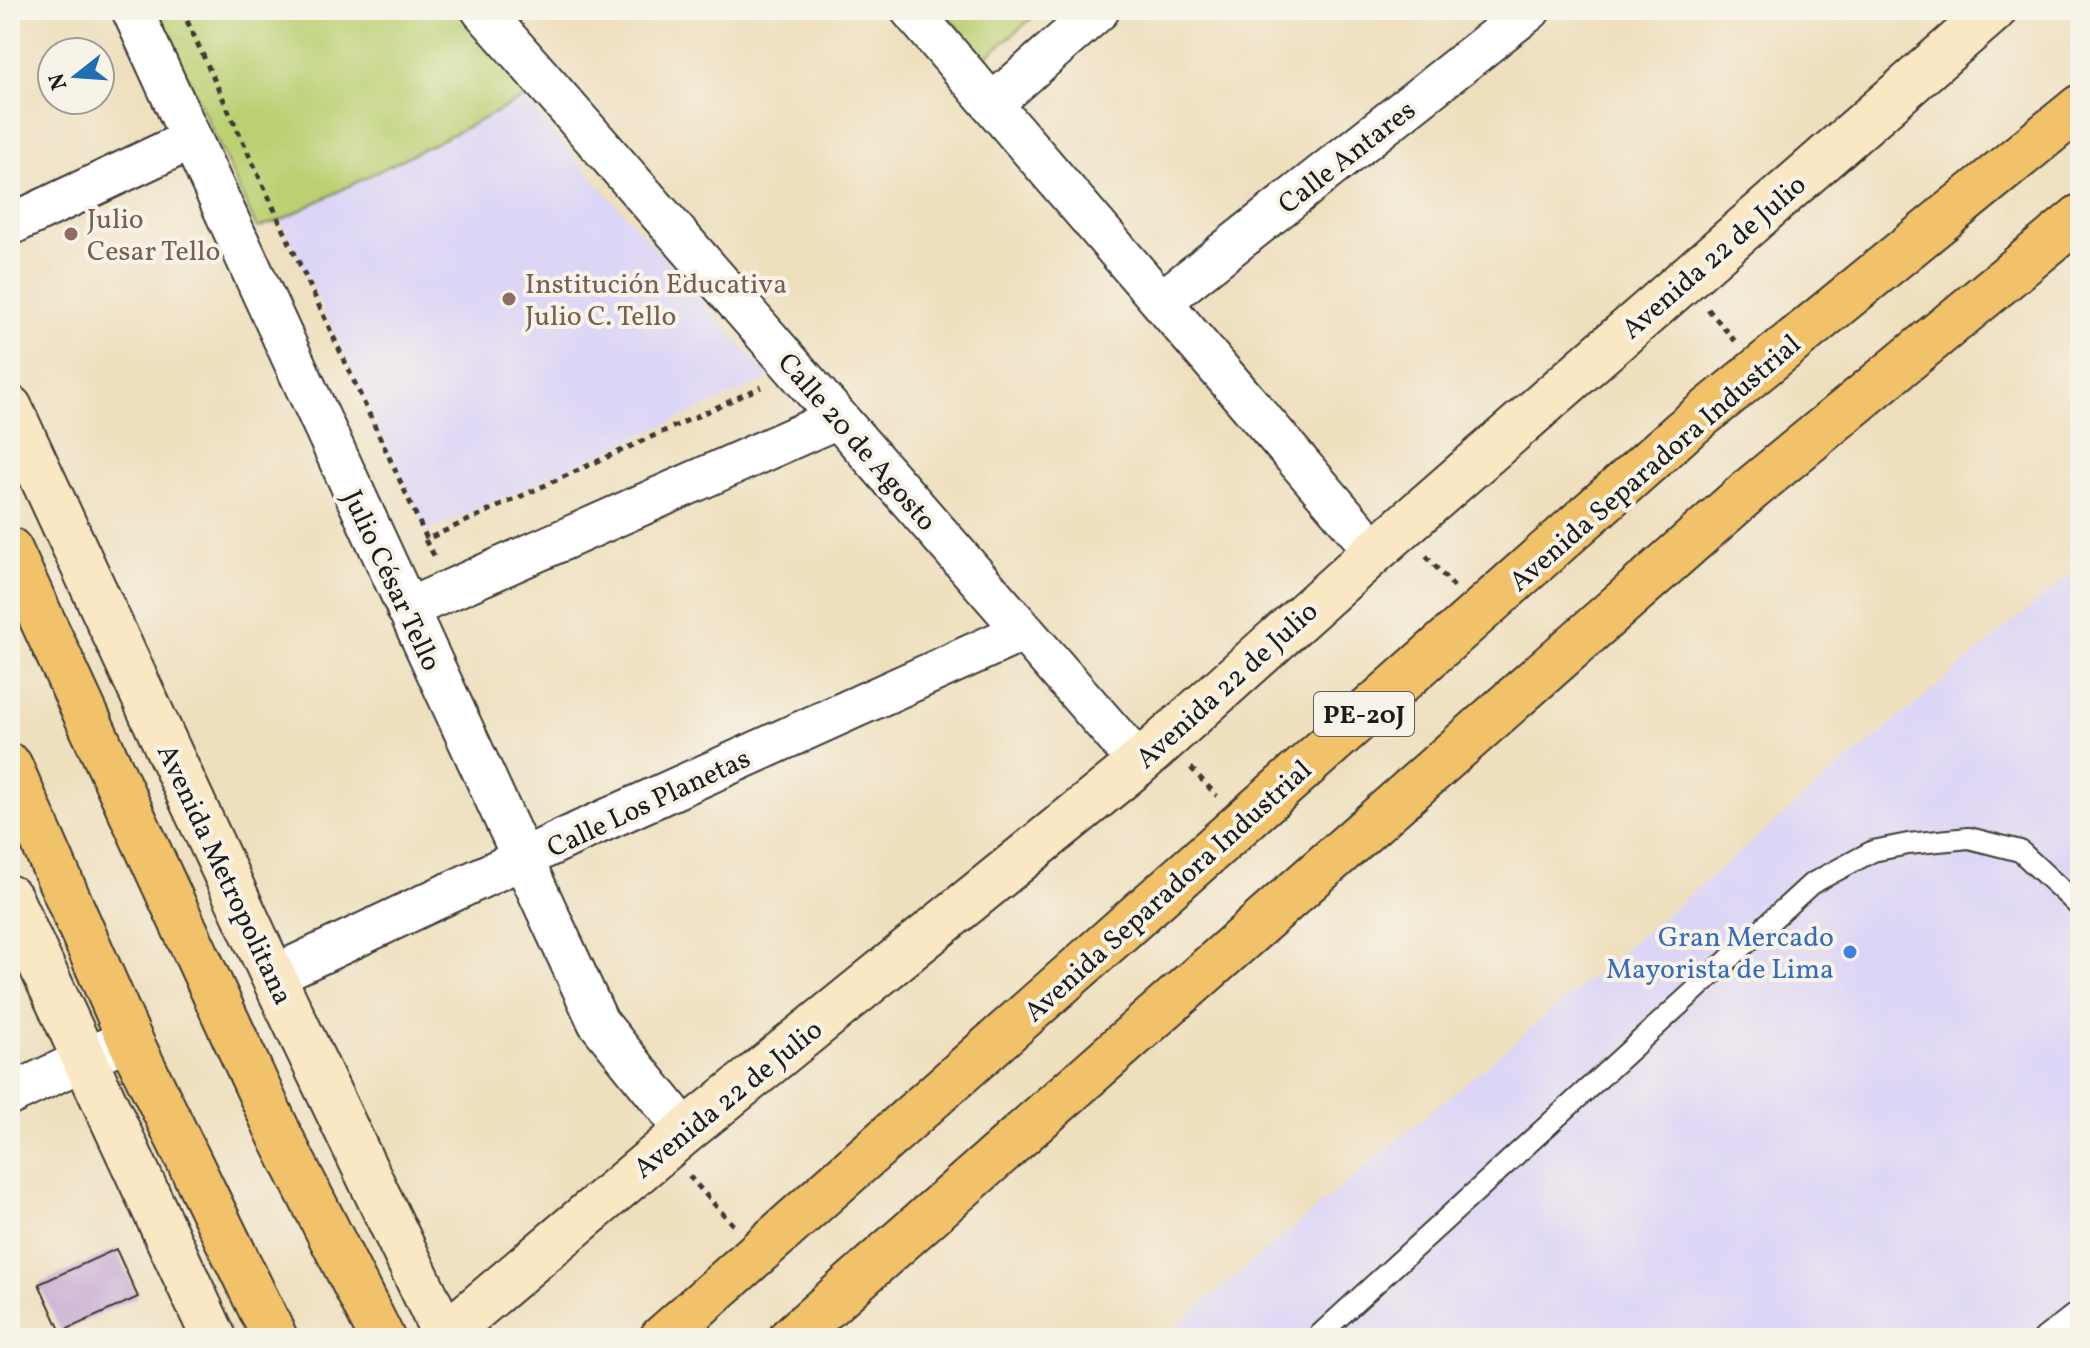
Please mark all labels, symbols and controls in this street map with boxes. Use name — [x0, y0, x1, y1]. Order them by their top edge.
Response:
north arrow — [36, 36, 116, 116]
text: N — [42, 69, 76, 93]
street label: Calle Antares — [1271, 92, 1425, 224]
street label: Avenida 22 de Julio — [1614, 167, 1815, 349]
place label: Julio Cesar Tello — [87, 201, 220, 272]
marker: Julio Cesar Tello — [62, 225, 80, 243]
place label: Institución Educativa Julio C. Tello — [525, 266, 787, 337]
marker: Institución Educativa Julio C. Tello — [500, 290, 518, 308]
street label: Avenida Separadora Industrial — [1501, 326, 1810, 602]
street label: Calle 20 de Agosto — [768, 345, 945, 540]
street label: Julio César Tello — [332, 484, 450, 678]
street label: Avenida 22 de Julio — [1128, 593, 1327, 778]
road number: PE-20J — [1314, 692, 1414, 736]
street label: Avenida Metropolitana — [146, 738, 301, 1012]
street label: Calle Los Planetas — [541, 740, 757, 868]
street label: Avenida Separadora Industrial — [1016, 752, 1321, 1032]
place label: Gran Mercado Mayorista de Lima — [1606, 919, 1834, 990]
marker: Gran Mercado Mayorista de Lima — [1841, 943, 1859, 961]
street label: Avenida 22 de Julio — [626, 1011, 832, 1189]

